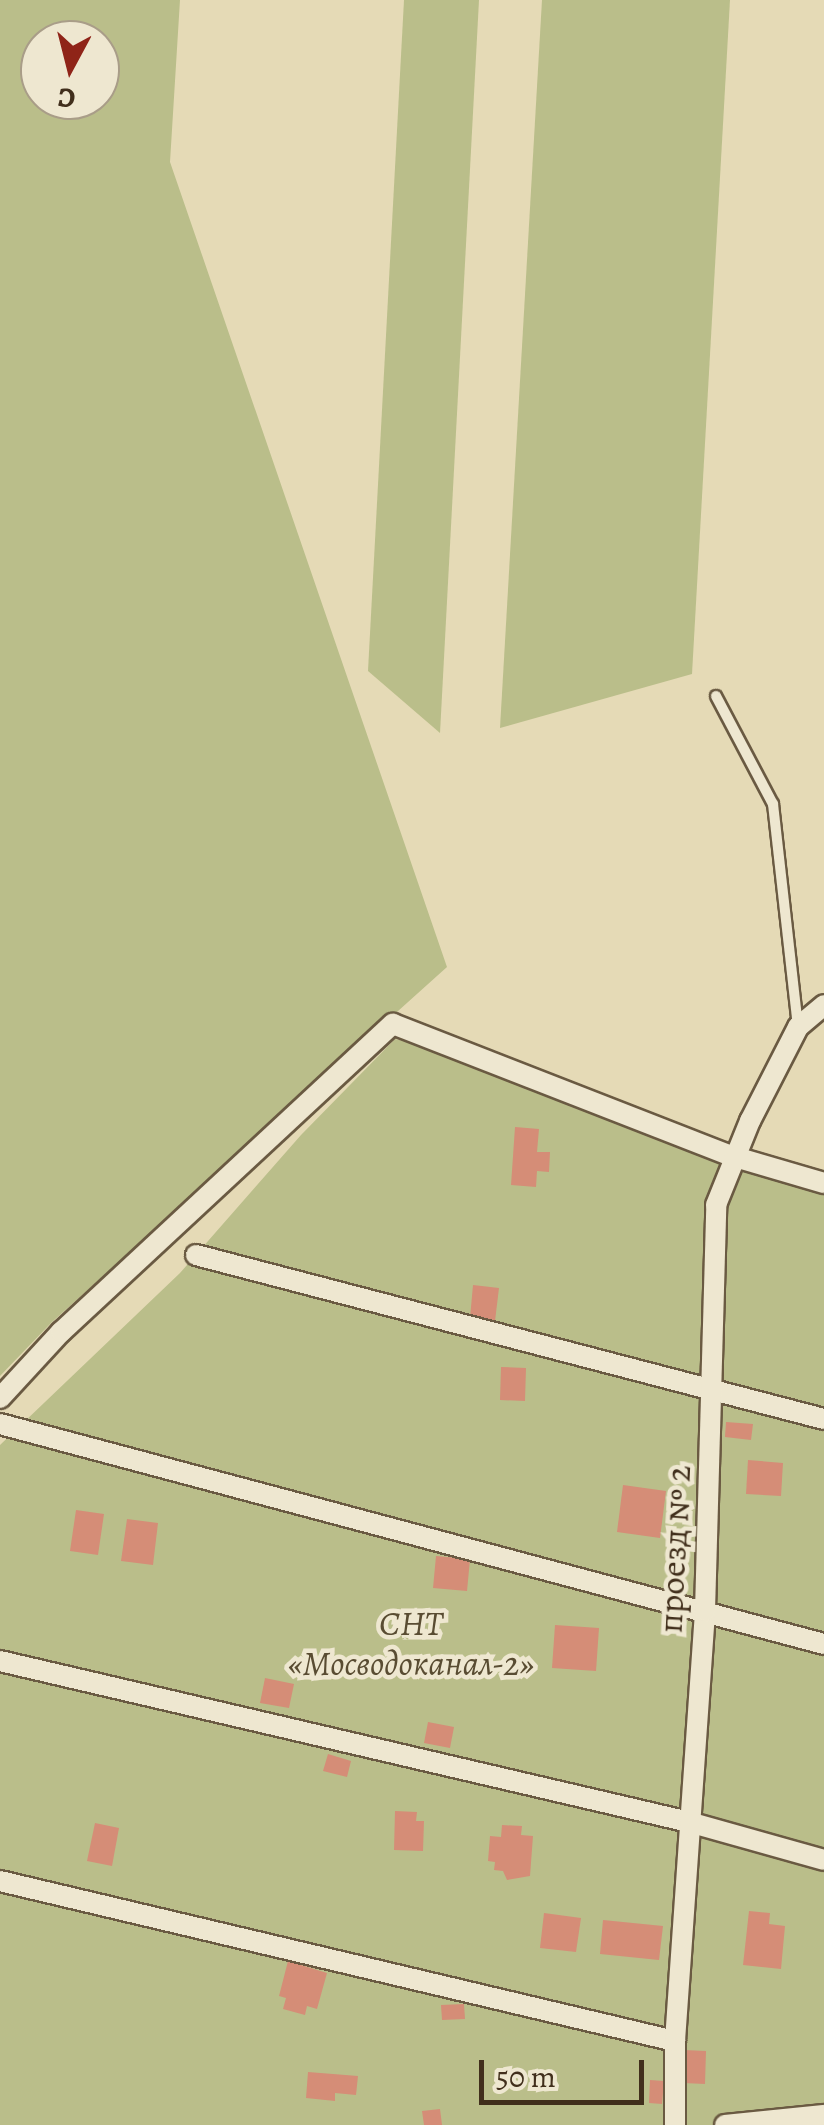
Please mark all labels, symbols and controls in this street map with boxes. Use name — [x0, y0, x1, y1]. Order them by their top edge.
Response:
north arrow — [20, 20, 120, 120]
text: С — [56, 78, 77, 118]
street label: проезд № 2 — [649, 1464, 699, 1634]
park label: СНТ «Мосводоканал-2» — [288, 1602, 534, 1684]
scale bar — [484, 2040, 649, 2102]
text: 50 m — [496, 2057, 556, 2097]

